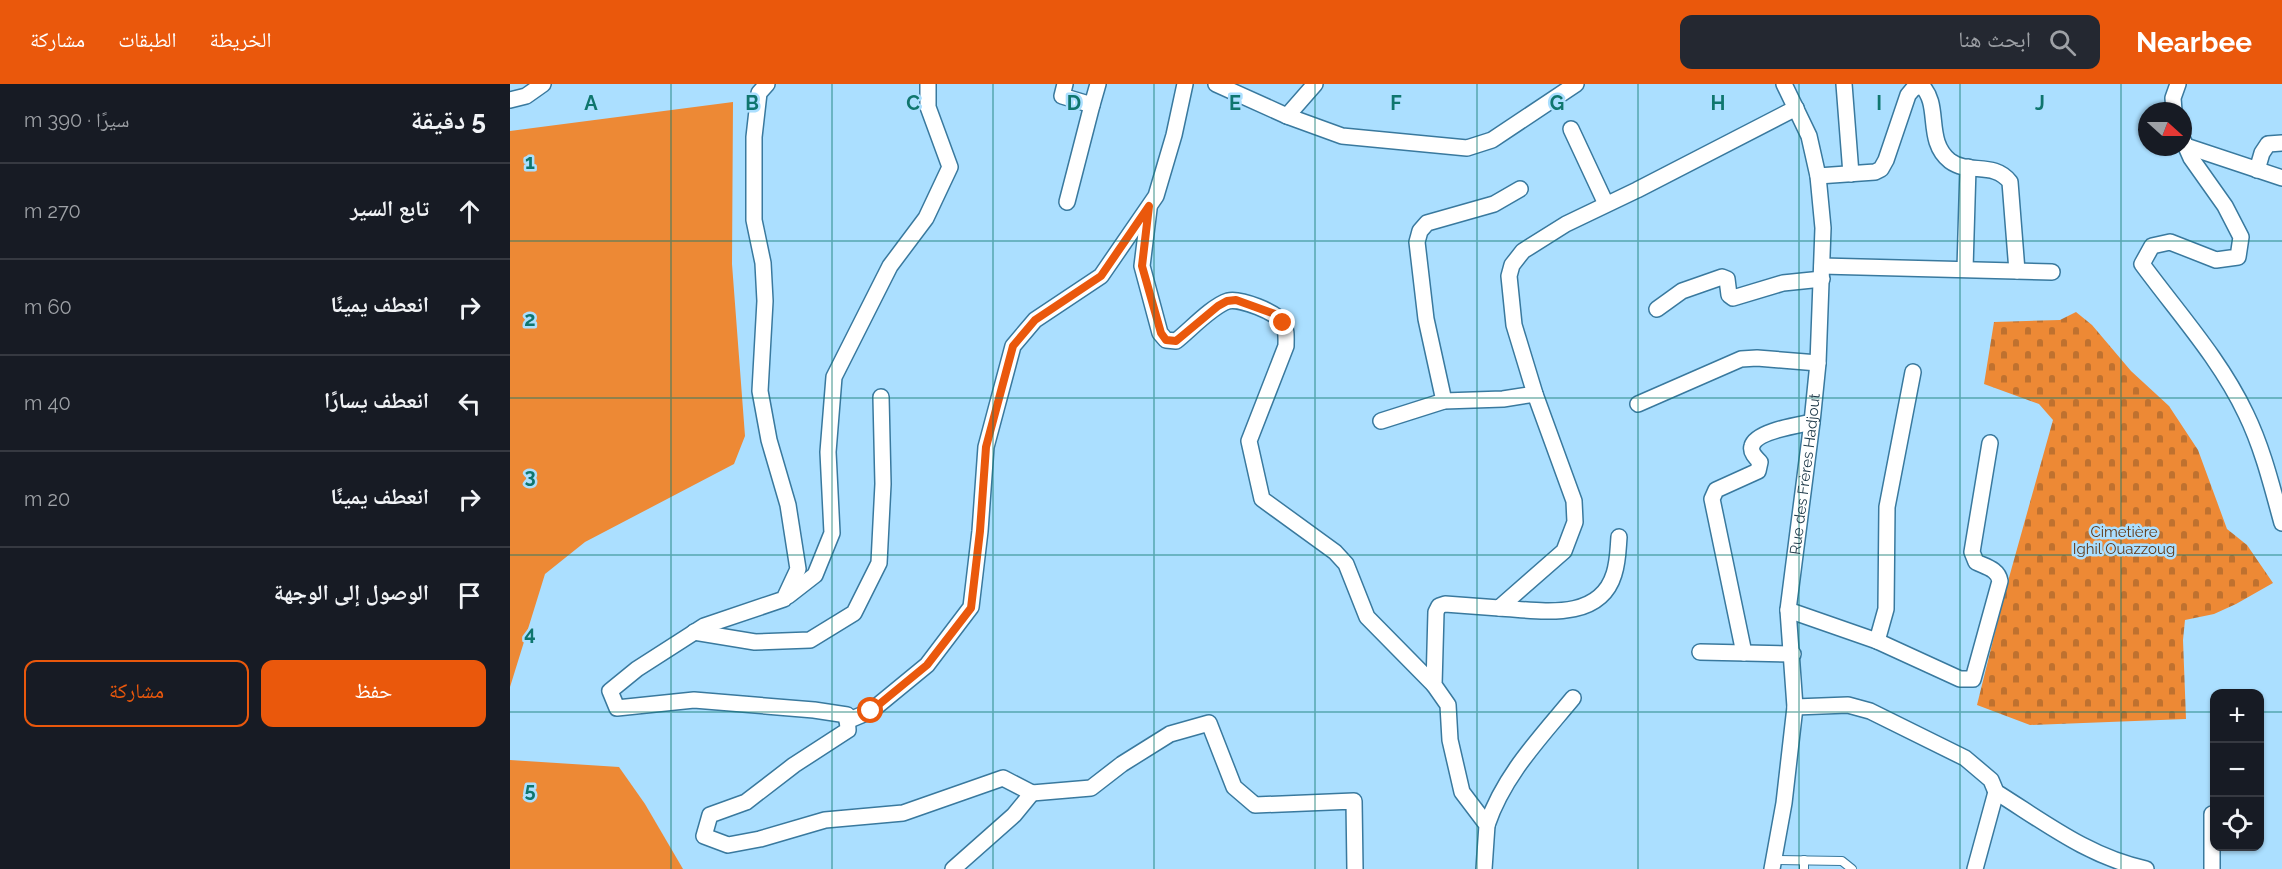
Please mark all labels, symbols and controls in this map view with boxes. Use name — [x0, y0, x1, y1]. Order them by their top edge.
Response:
search box — [1680, 15, 2100, 69]
text: ابحث هنا — [1958, 26, 2031, 52]
icon: search — [2046, 26, 2079, 59]
text: Nearbee — [2136, 26, 2252, 59]
text: مشاركة — [30, 27, 85, 52]
text: الطبقات — [118, 27, 177, 52]
text: الخريطة — [210, 27, 271, 52]
text: A — [584, 91, 598, 115]
text: B — [745, 91, 759, 115]
text: C — [906, 91, 920, 115]
text: D — [1067, 91, 1081, 115]
text: E — [1229, 91, 1241, 115]
text: F — [1390, 91, 1402, 115]
text: G — [1550, 91, 1564, 115]
text: H — [1711, 91, 1725, 115]
text: I — [1876, 91, 1882, 115]
text: J — [2035, 91, 2045, 115]
north arrow — [2138, 102, 2192, 156]
text: 5 دقيقة — [411, 105, 486, 135]
text: سيرًا · 390 m — [24, 108, 129, 132]
text: 1 — [525, 150, 535, 174]
text: تابع السير — [350, 195, 429, 221]
icon: ahead — [453, 195, 486, 228]
text: 270 m — [24, 199, 81, 223]
text: انعطف يمينًا — [330, 291, 429, 317]
icon: right — [453, 291, 486, 324]
text: 60 m — [24, 295, 72, 319]
text: 2 — [524, 307, 536, 331]
route end — [1269, 309, 1295, 335]
text: انعطف يسارًا — [324, 387, 429, 413]
icon: left — [453, 387, 486, 420]
text: 40 m — [24, 391, 71, 415]
street label: Rue des Frères Hadjout — [1786, 393, 1824, 556]
text: 3 — [524, 464, 536, 488]
text: انعطف يمينًا — [330, 483, 429, 509]
icon: right — [453, 483, 486, 516]
text: 20 m — [24, 487, 70, 511]
park label: Cimetière Ighil Ouazzoug — [2073, 523, 2175, 558]
text: الوصول إلى الوجهة — [274, 579, 429, 605]
icon: arrive — [453, 579, 486, 612]
text: 4 — [524, 621, 536, 645]
button: مشاركة — [24, 660, 249, 727]
button: حفظ — [261, 660, 486, 727]
map controls — [2210, 689, 2264, 851]
button: + — [2210, 689, 2264, 743]
route start — [857, 697, 883, 723]
button: − — [2210, 743, 2264, 797]
text: 5 — [524, 778, 536, 802]
button: locate — [2210, 797, 2264, 851]

